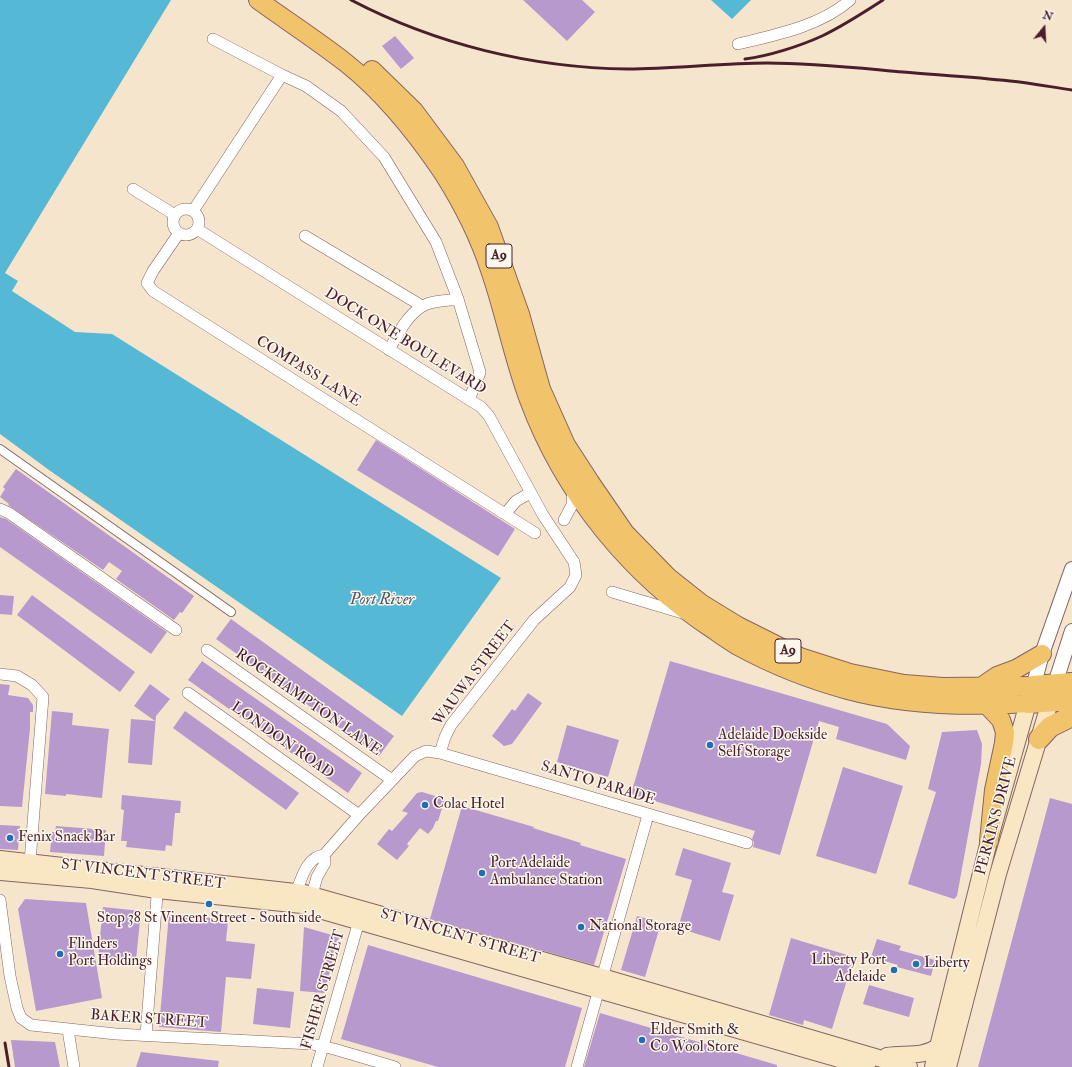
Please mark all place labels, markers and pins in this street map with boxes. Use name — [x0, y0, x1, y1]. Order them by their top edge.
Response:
place label: Adelaide Dockside Self Storage — [718, 727, 827, 762]
marker: Adelaide Dockside Self Storage — [705, 740, 715, 750]
place label: Colac Hotel — [433, 796, 505, 814]
marker: Colac Hotel — [420, 800, 430, 810]
place label: Fenix Snack Bar — [18, 829, 115, 847]
marker: Fenix Snack Bar — [5, 833, 15, 843]
place label: Port Adelaide Ambulance Station — [490, 855, 602, 890]
marker: Port Adelaide Ambulance Station — [477, 868, 487, 878]
marker: Stop 38 St Vincent Street - South side — [204, 899, 214, 909]
place label: Stop 38 St Vincent Street - South side — [97, 910, 321, 928]
place label: National Storage — [589, 918, 691, 936]
marker: National Storage — [576, 922, 586, 932]
place label: Flinders Port Holdings — [68, 936, 152, 971]
marker: Flinders Port Holdings — [55, 949, 65, 959]
place label: Liberty Port Adelaide — [811, 952, 886, 987]
place label: Liberty — [924, 955, 969, 973]
marker: Liberty — [911, 959, 921, 969]
marker: Liberty Port Adelaide — [889, 965, 899, 975]
place label: Elder Smith & Co Wool Store — [650, 1022, 739, 1057]
marker: Elder Smith & Co Wool Store — [637, 1035, 647, 1045]

